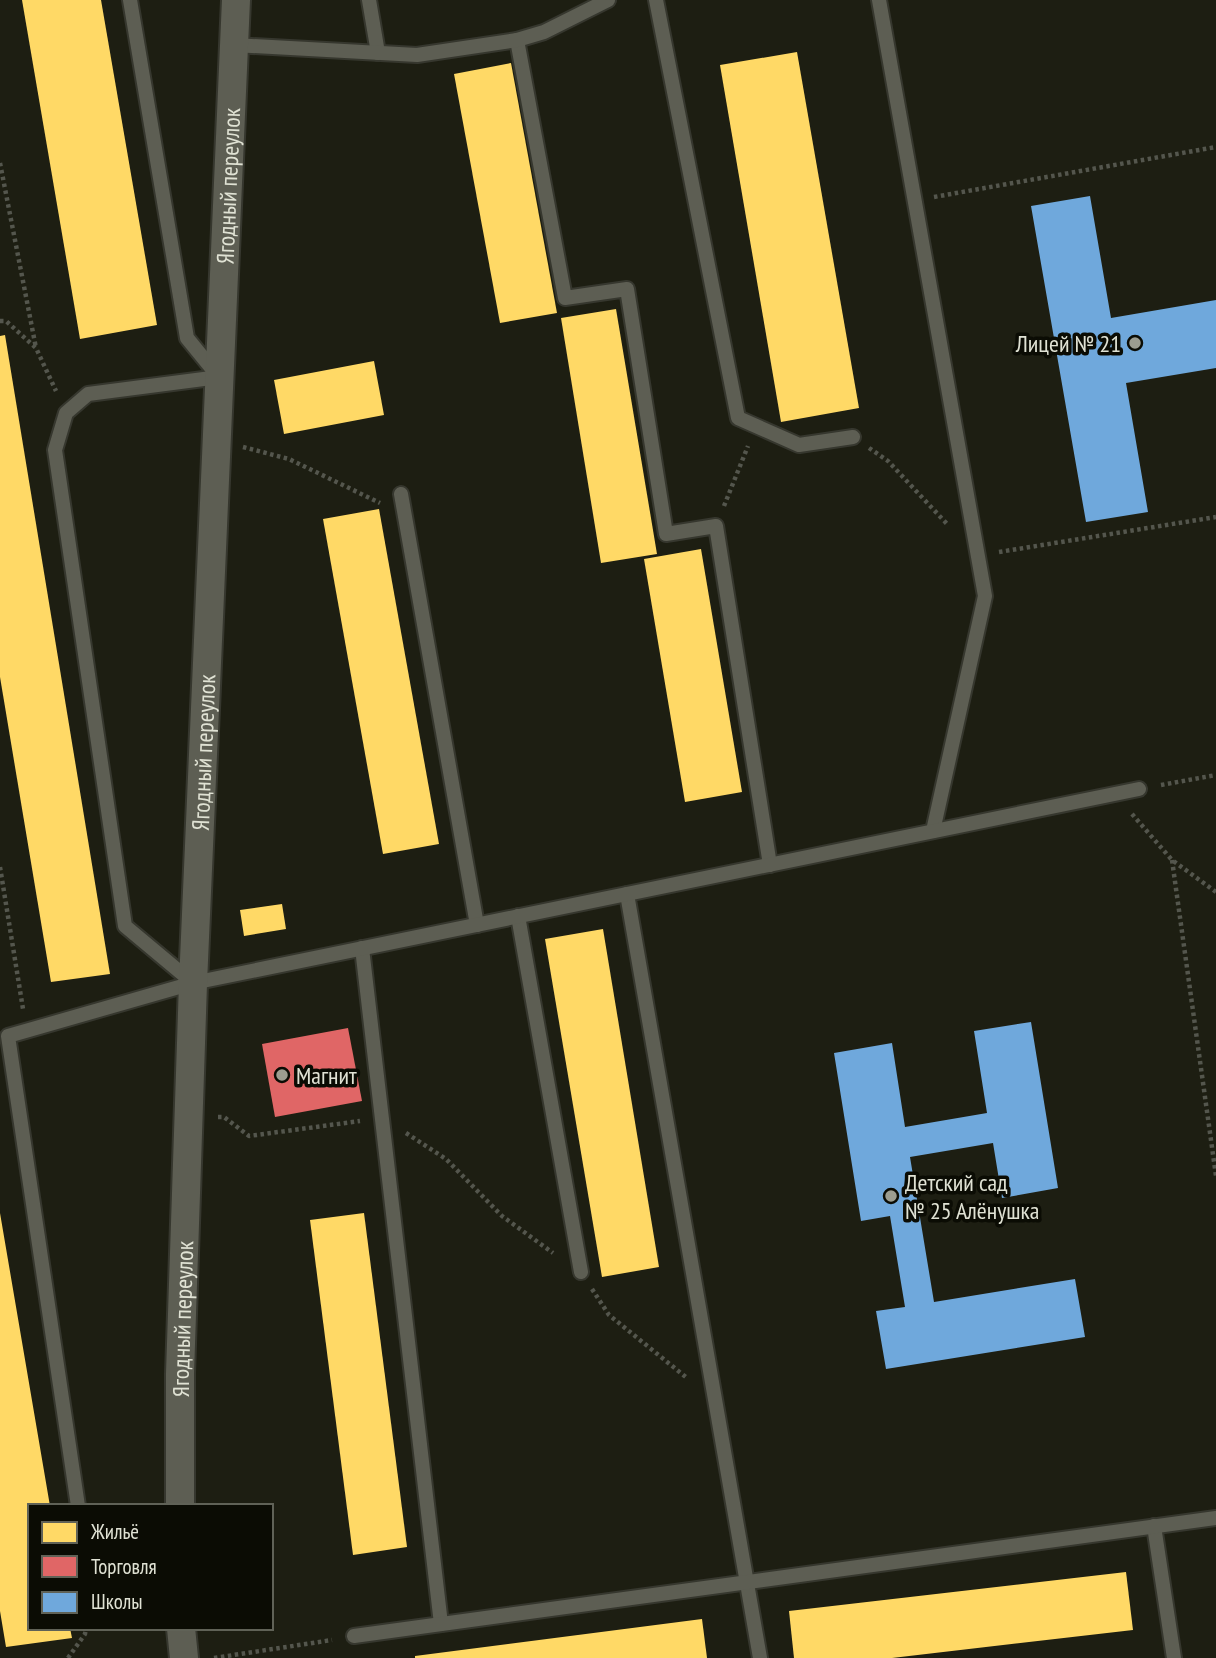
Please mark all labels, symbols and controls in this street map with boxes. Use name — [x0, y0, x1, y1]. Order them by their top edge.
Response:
street label: Ягодный переулок — [209, 107, 247, 265]
place label: Лицей № 21 — [1015, 328, 1121, 359]
marker: Лицей № 21 — [1127, 335, 1143, 351]
street label: Ягодный переулок — [184, 673, 222, 831]
place label: Магнит — [296, 1060, 357, 1091]
marker: Магнит — [274, 1067, 290, 1083]
place label: Детский сад № 25 Алёнушка — [905, 1167, 1039, 1226]
marker: Детский сад № 25 Алёнушка — [883, 1188, 899, 1204]
street label: Ягодный переулок — [165, 1240, 200, 1397]
legend — [28, 1504, 273, 1630]
text: Жильё — [90, 1518, 139, 1545]
text: Торговля — [91, 1553, 157, 1580]
text: Школы — [91, 1588, 143, 1615]

